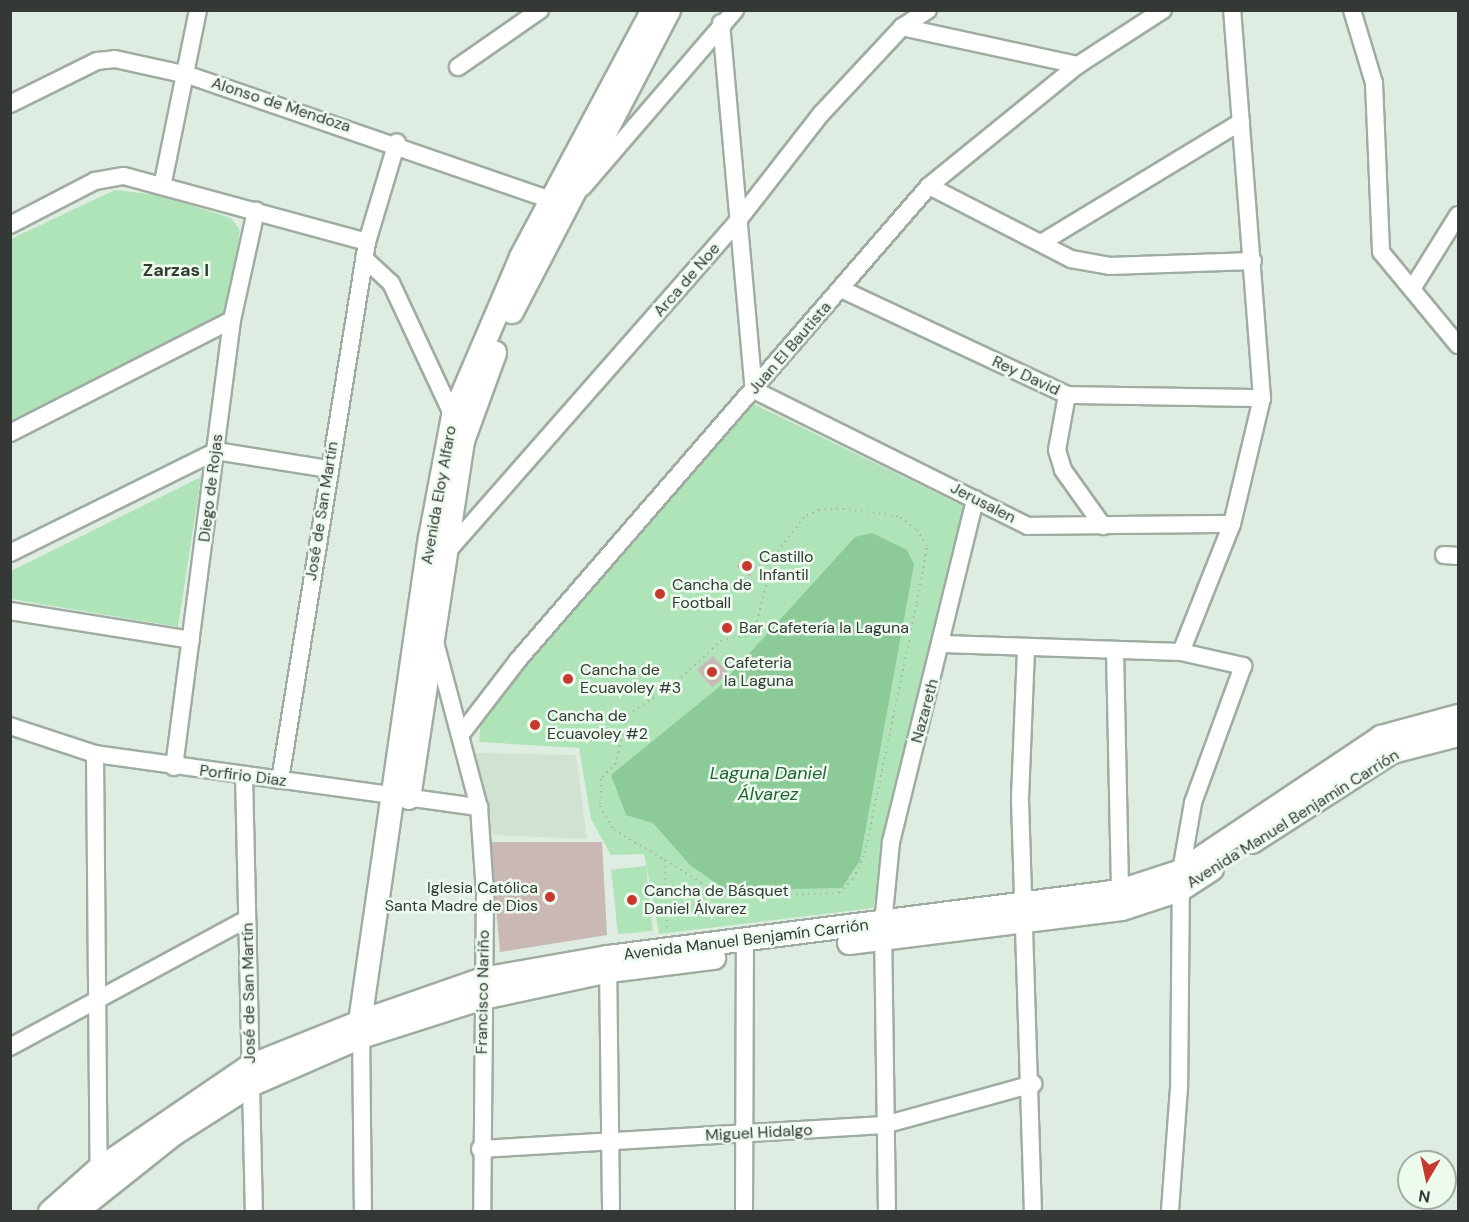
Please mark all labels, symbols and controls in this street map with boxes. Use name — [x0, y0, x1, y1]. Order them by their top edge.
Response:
street label: Alonso de Mendoza — [209, 73, 353, 137]
street label: Arca de Noe — [650, 239, 724, 321]
district label: Zarzas I — [143, 259, 209, 281]
street label: Juan El Bautista — [745, 298, 835, 398]
street label: Rey David — [989, 352, 1063, 400]
street label: Avenida Eloy Alfaro — [417, 424, 461, 566]
street label: Diego de Rojas — [195, 433, 227, 543]
street label: José de San Martín — [302, 440, 342, 582]
street label: Jerusalen — [947, 478, 1019, 528]
place label: Castillo Infantil — [759, 547, 814, 585]
marker: Castillo Infantil — [740, 559, 754, 573]
place label: Cancha de Football — [672, 575, 752, 613]
marker: Cancha de Football — [653, 587, 667, 601]
place label: Bar Cafetería la Laguna — [739, 618, 909, 638]
marker: Bar Cafetería la Laguna — [720, 621, 734, 635]
place label: Cafeteria la Laguna — [724, 653, 794, 691]
place label: Cancha de Ecuavoley #3 — [580, 660, 681, 698]
marker: Cafeteria la Laguna — [705, 665, 719, 679]
marker: Cancha de Ecuavoley #3 — [561, 672, 575, 686]
street label: Nazareth — [907, 677, 943, 745]
place label: Cancha de Ecuavoley #2 — [547, 706, 648, 744]
marker: Cancha de Ecuavoley #2 — [528, 718, 542, 732]
street label: Avenida Manuel Benjamín Carrión — [1183, 746, 1403, 892]
street label: Porfirio Diaz — [198, 761, 288, 791]
water label: Laguna Daniel Álvarez — [710, 763, 826, 806]
place label: Iglesia Católica Santa Madre de Dios — [385, 878, 538, 916]
place label: Cancha de Básquet Daniel Álvarez — [644, 881, 789, 919]
marker: Iglesia Católica Santa Madre de Dios — [543, 890, 557, 904]
marker: Cancha de Básquet Daniel Álvarez — [625, 893, 639, 907]
street label: Avenida Manuel Benjamín Carrión — [622, 915, 870, 965]
street label: José de San Martín — [238, 922, 260, 1064]
street label: Francisco Nariño — [472, 930, 494, 1054]
street label: Miguel Hidalgo — [705, 1121, 813, 1145]
north arrow — [1397, 1150, 1457, 1210]
text: N — [1417, 1185, 1432, 1208]

